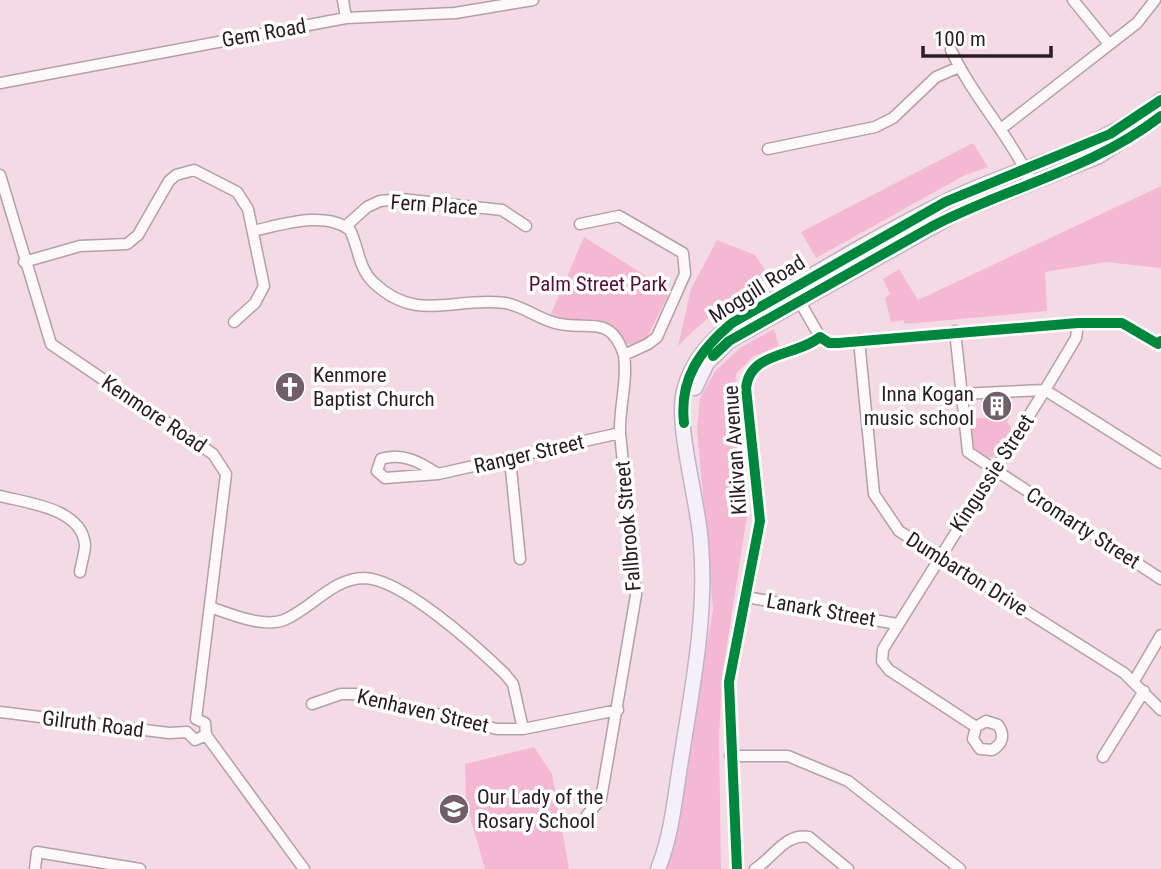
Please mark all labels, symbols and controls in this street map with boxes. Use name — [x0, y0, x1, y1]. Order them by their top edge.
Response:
street label: Gem Road — [220, 14, 308, 52]
scale bar — [923, 14, 1051, 58]
text: 100 m — [934, 27, 986, 51]
street label: Fern Place — [390, 190, 478, 220]
street label: Moggill Road — [705, 250, 809, 328]
park label: Palm Street Park — [529, 272, 668, 296]
place label: Kenmore Baptist Church — [313, 363, 435, 411]
street label: Kenmore Road — [97, 370, 211, 458]
church icon: Kenmore Baptist Church — [273, 370, 307, 404]
place label: Inna Kogan music school — [864, 382, 974, 430]
street label: Kilkivan Avenue — [718, 384, 751, 516]
building icon: Inna Kogan music school — [980, 389, 1014, 423]
street label: Kingussie Street — [945, 410, 1039, 536]
street label: Ranger Street — [472, 430, 586, 478]
street label: Fallbrook Street — [610, 460, 646, 592]
street label: Cromarty Street — [1022, 482, 1144, 574]
street label: Dumbarton Drive — [902, 527, 1032, 621]
street label: Lanark Street — [765, 589, 877, 631]
street label: Kenhaven Street — [355, 684, 491, 738]
street label: Gilruth Road — [41, 706, 145, 742]
place label: Our Lady of the Rosary School — [477, 785, 603, 833]
school or university icon: Our Lady of the Rosary School — [437, 792, 471, 826]

